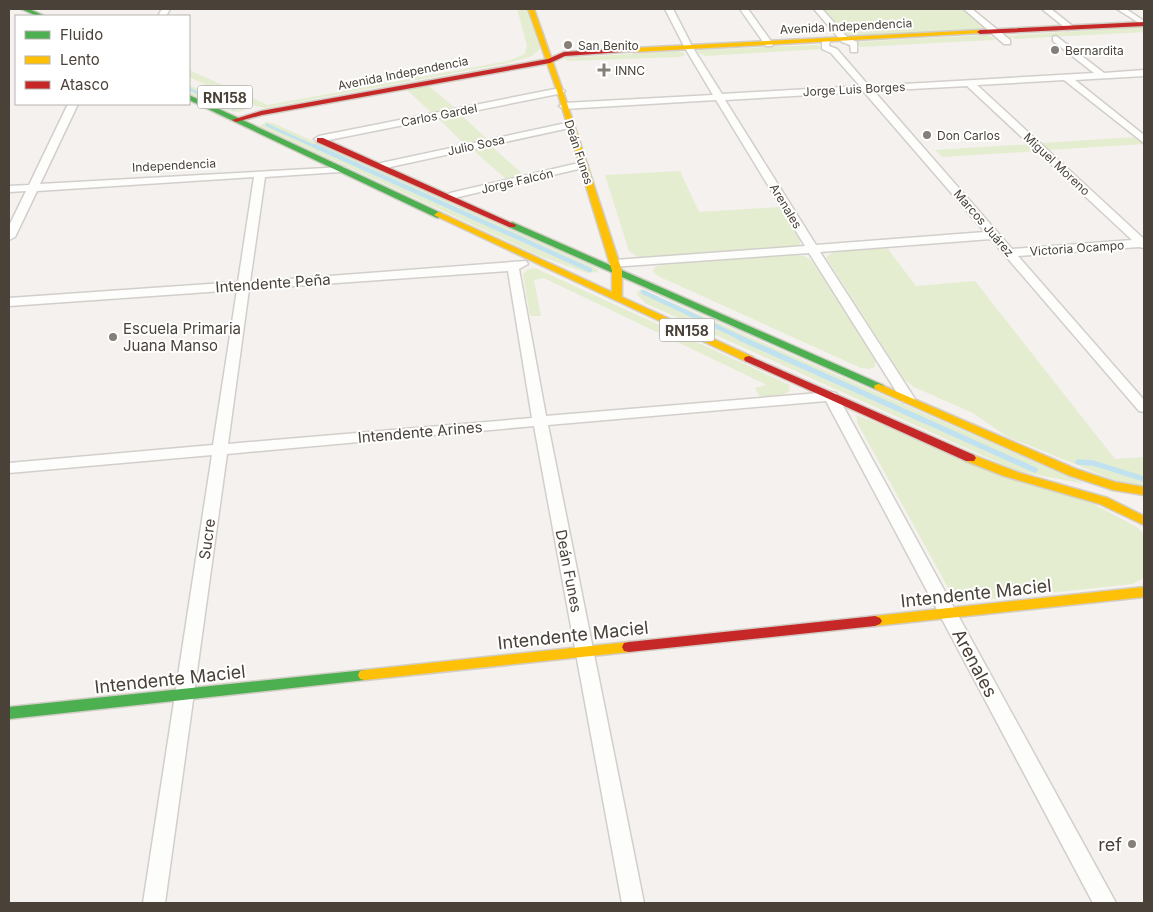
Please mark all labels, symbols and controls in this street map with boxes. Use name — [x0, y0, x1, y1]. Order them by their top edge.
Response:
legend — [15, 15, 190, 105]
street label: Avenida Independencia — [779, 15, 913, 37]
text: Fluido — [60, 25, 103, 44]
place label: San Benito — [578, 38, 639, 53]
marker: San Benito — [562, 39, 574, 51]
place label: Bernardita — [1065, 43, 1124, 58]
marker: Bernardita — [1049, 44, 1061, 56]
text: Lento — [60, 50, 100, 69]
street label: Avenida Independencia — [337, 53, 469, 93]
marker: INNC — [597, 63, 611, 77]
place label: INNC — [615, 63, 645, 78]
text: Atasco — [60, 75, 109, 94]
street label: Jorge Luis Borges — [802, 79, 906, 99]
road number: RN158 — [198, 85, 252, 108]
street label: Carlos Gardel — [400, 100, 478, 130]
street label: Deán Funes — [561, 118, 597, 186]
place label: Don Carlos — [937, 128, 1000, 143]
marker: Don Carlos — [921, 129, 933, 141]
street label: Miguel Moreno — [1021, 129, 1093, 199]
street label: Julio Sosa — [446, 132, 506, 158]
street label: Independencia — [132, 155, 216, 175]
street label: Jorge Falcón — [479, 165, 555, 197]
street label: Arenales — [767, 181, 805, 231]
street label: Marcos Juárez — [951, 186, 1017, 260]
street label: Victoria Ocampo — [1029, 237, 1125, 259]
street label: Intendente Peña — [215, 270, 331, 296]
road number: RN158 — [660, 318, 714, 342]
place label: Escuela Primaria Juana Manso — [123, 319, 241, 355]
marker: Escuela Primaria Juana Manso — [107, 331, 119, 343]
street label: Intendente Arines — [357, 417, 483, 447]
street label: Sucre — [195, 517, 219, 561]
street label: Deán Funes — [552, 528, 586, 614]
street label: Intendente Maciel — [900, 575, 1052, 611]
street label: Intendente Maciel — [497, 617, 649, 653]
street label: Arenales — [948, 625, 1002, 701]
street label: Intendente Maciel — [94, 661, 246, 697]
place label: ref — [1098, 834, 1122, 855]
marker: ref — [1126, 838, 1138, 850]

